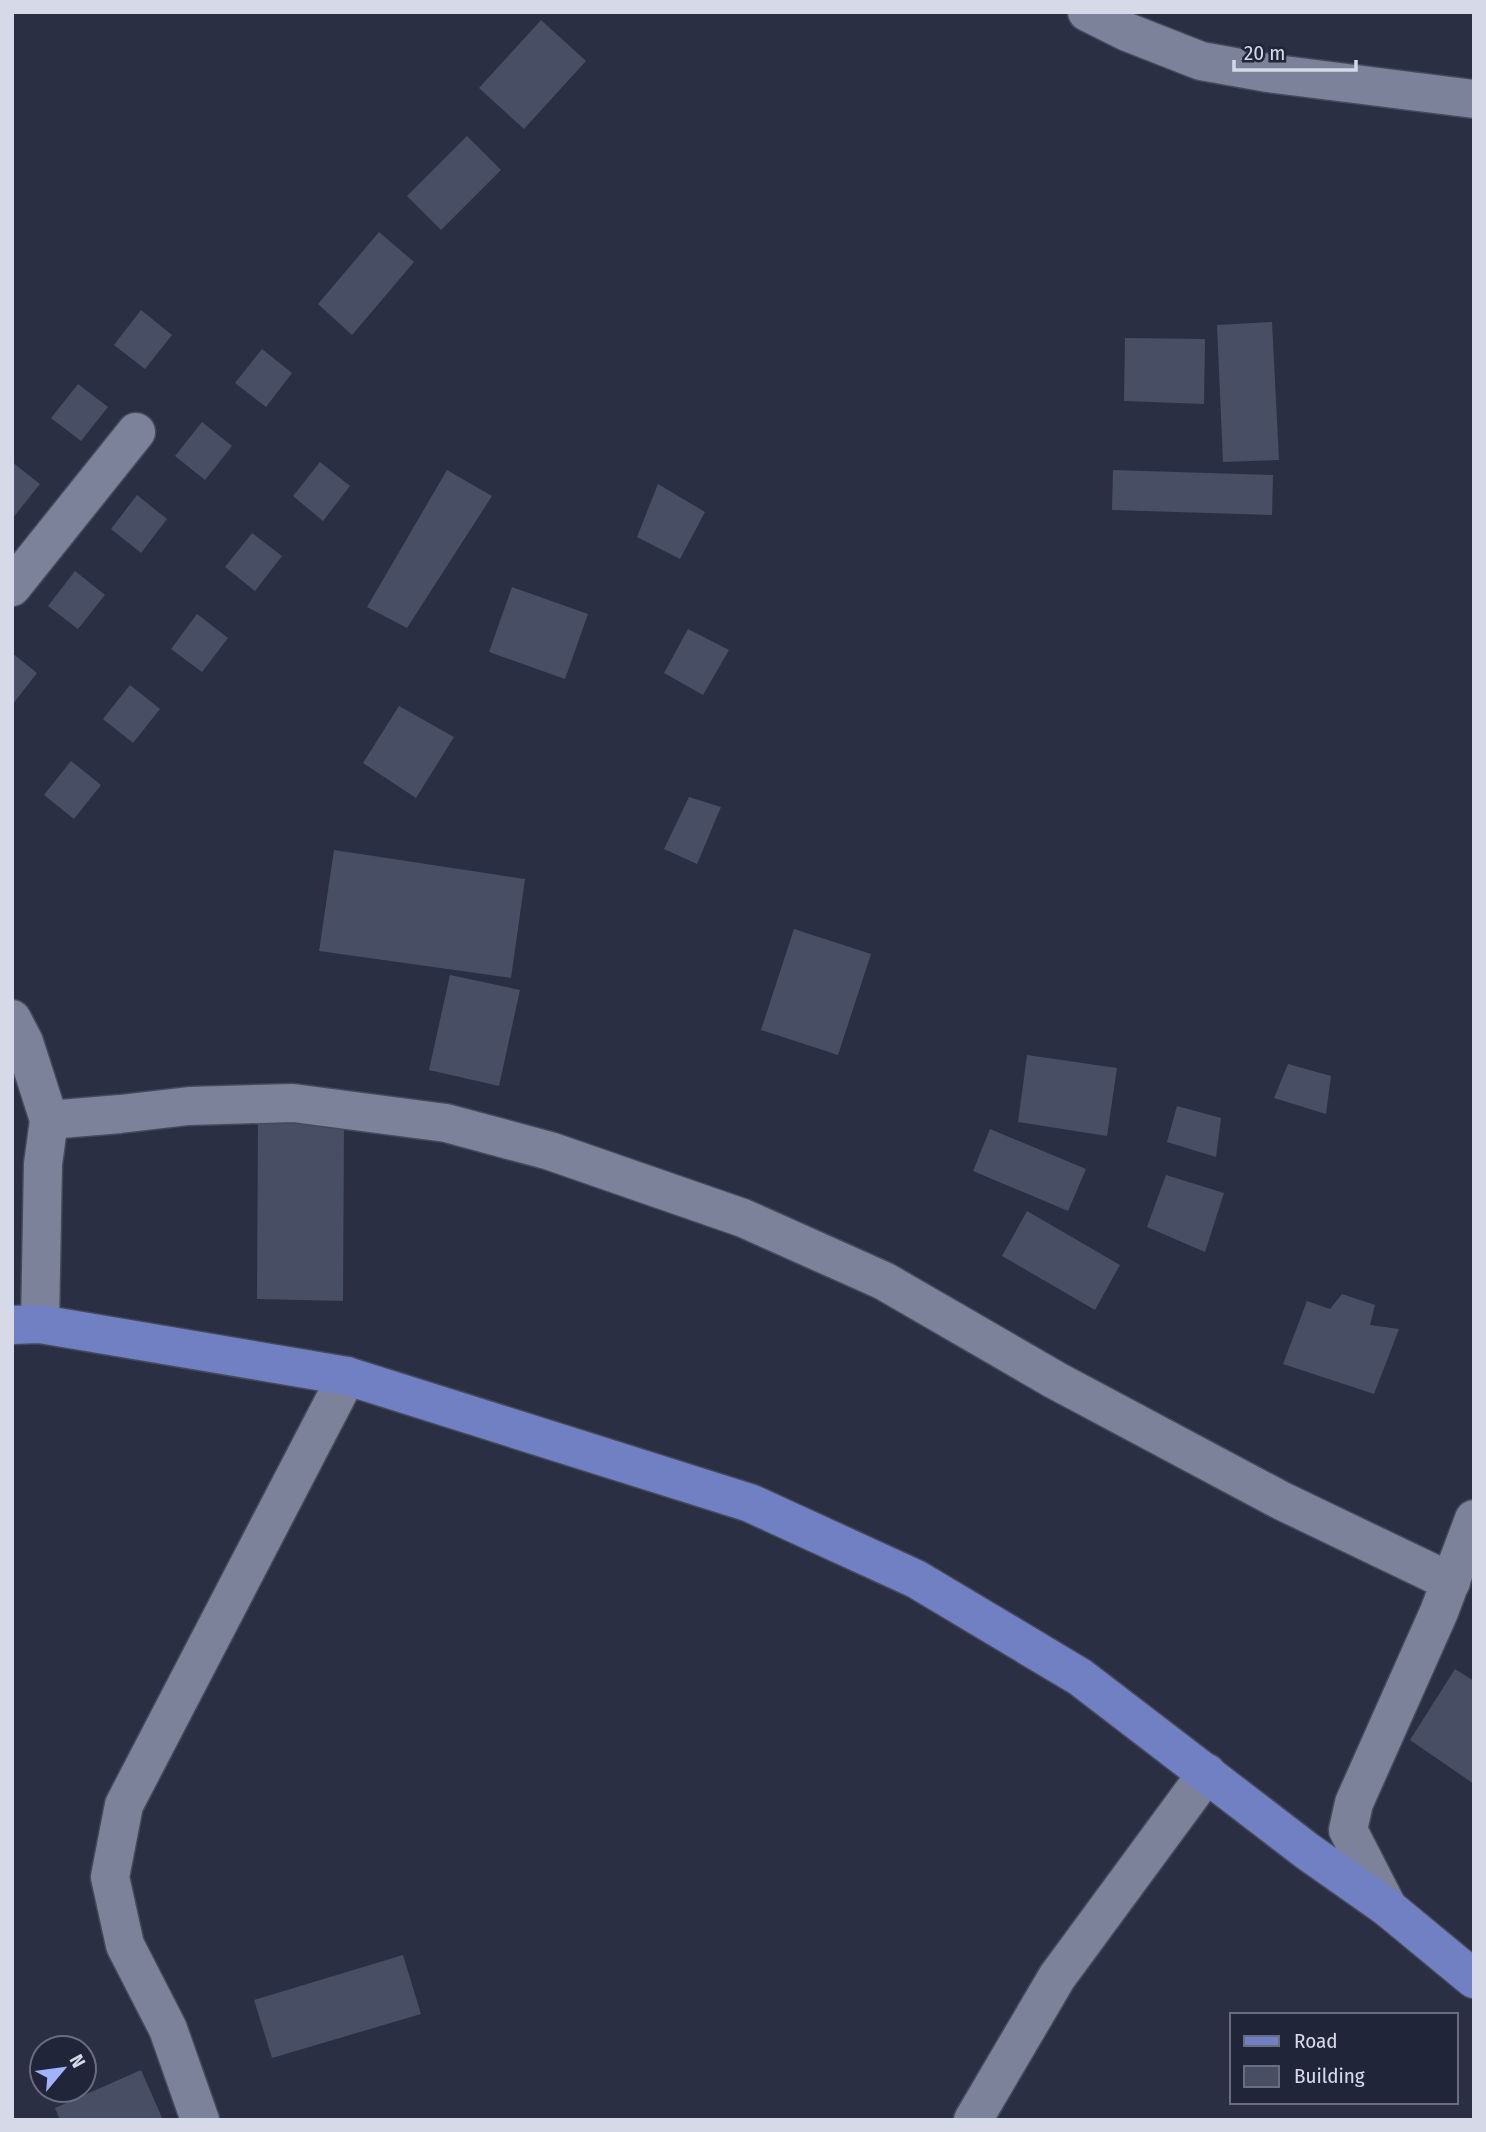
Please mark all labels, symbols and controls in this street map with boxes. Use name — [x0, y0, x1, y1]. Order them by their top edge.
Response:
scale bar — [1234, 28, 1356, 72]
text: 20 m — [1244, 40, 1285, 66]
legend — [1230, 2013, 1458, 2104]
text: Road — [1294, 2028, 1338, 2054]
north arrow — [28, 2034, 98, 2104]
text: N — [65, 2050, 90, 2072]
text: Building — [1294, 2063, 1365, 2089]

